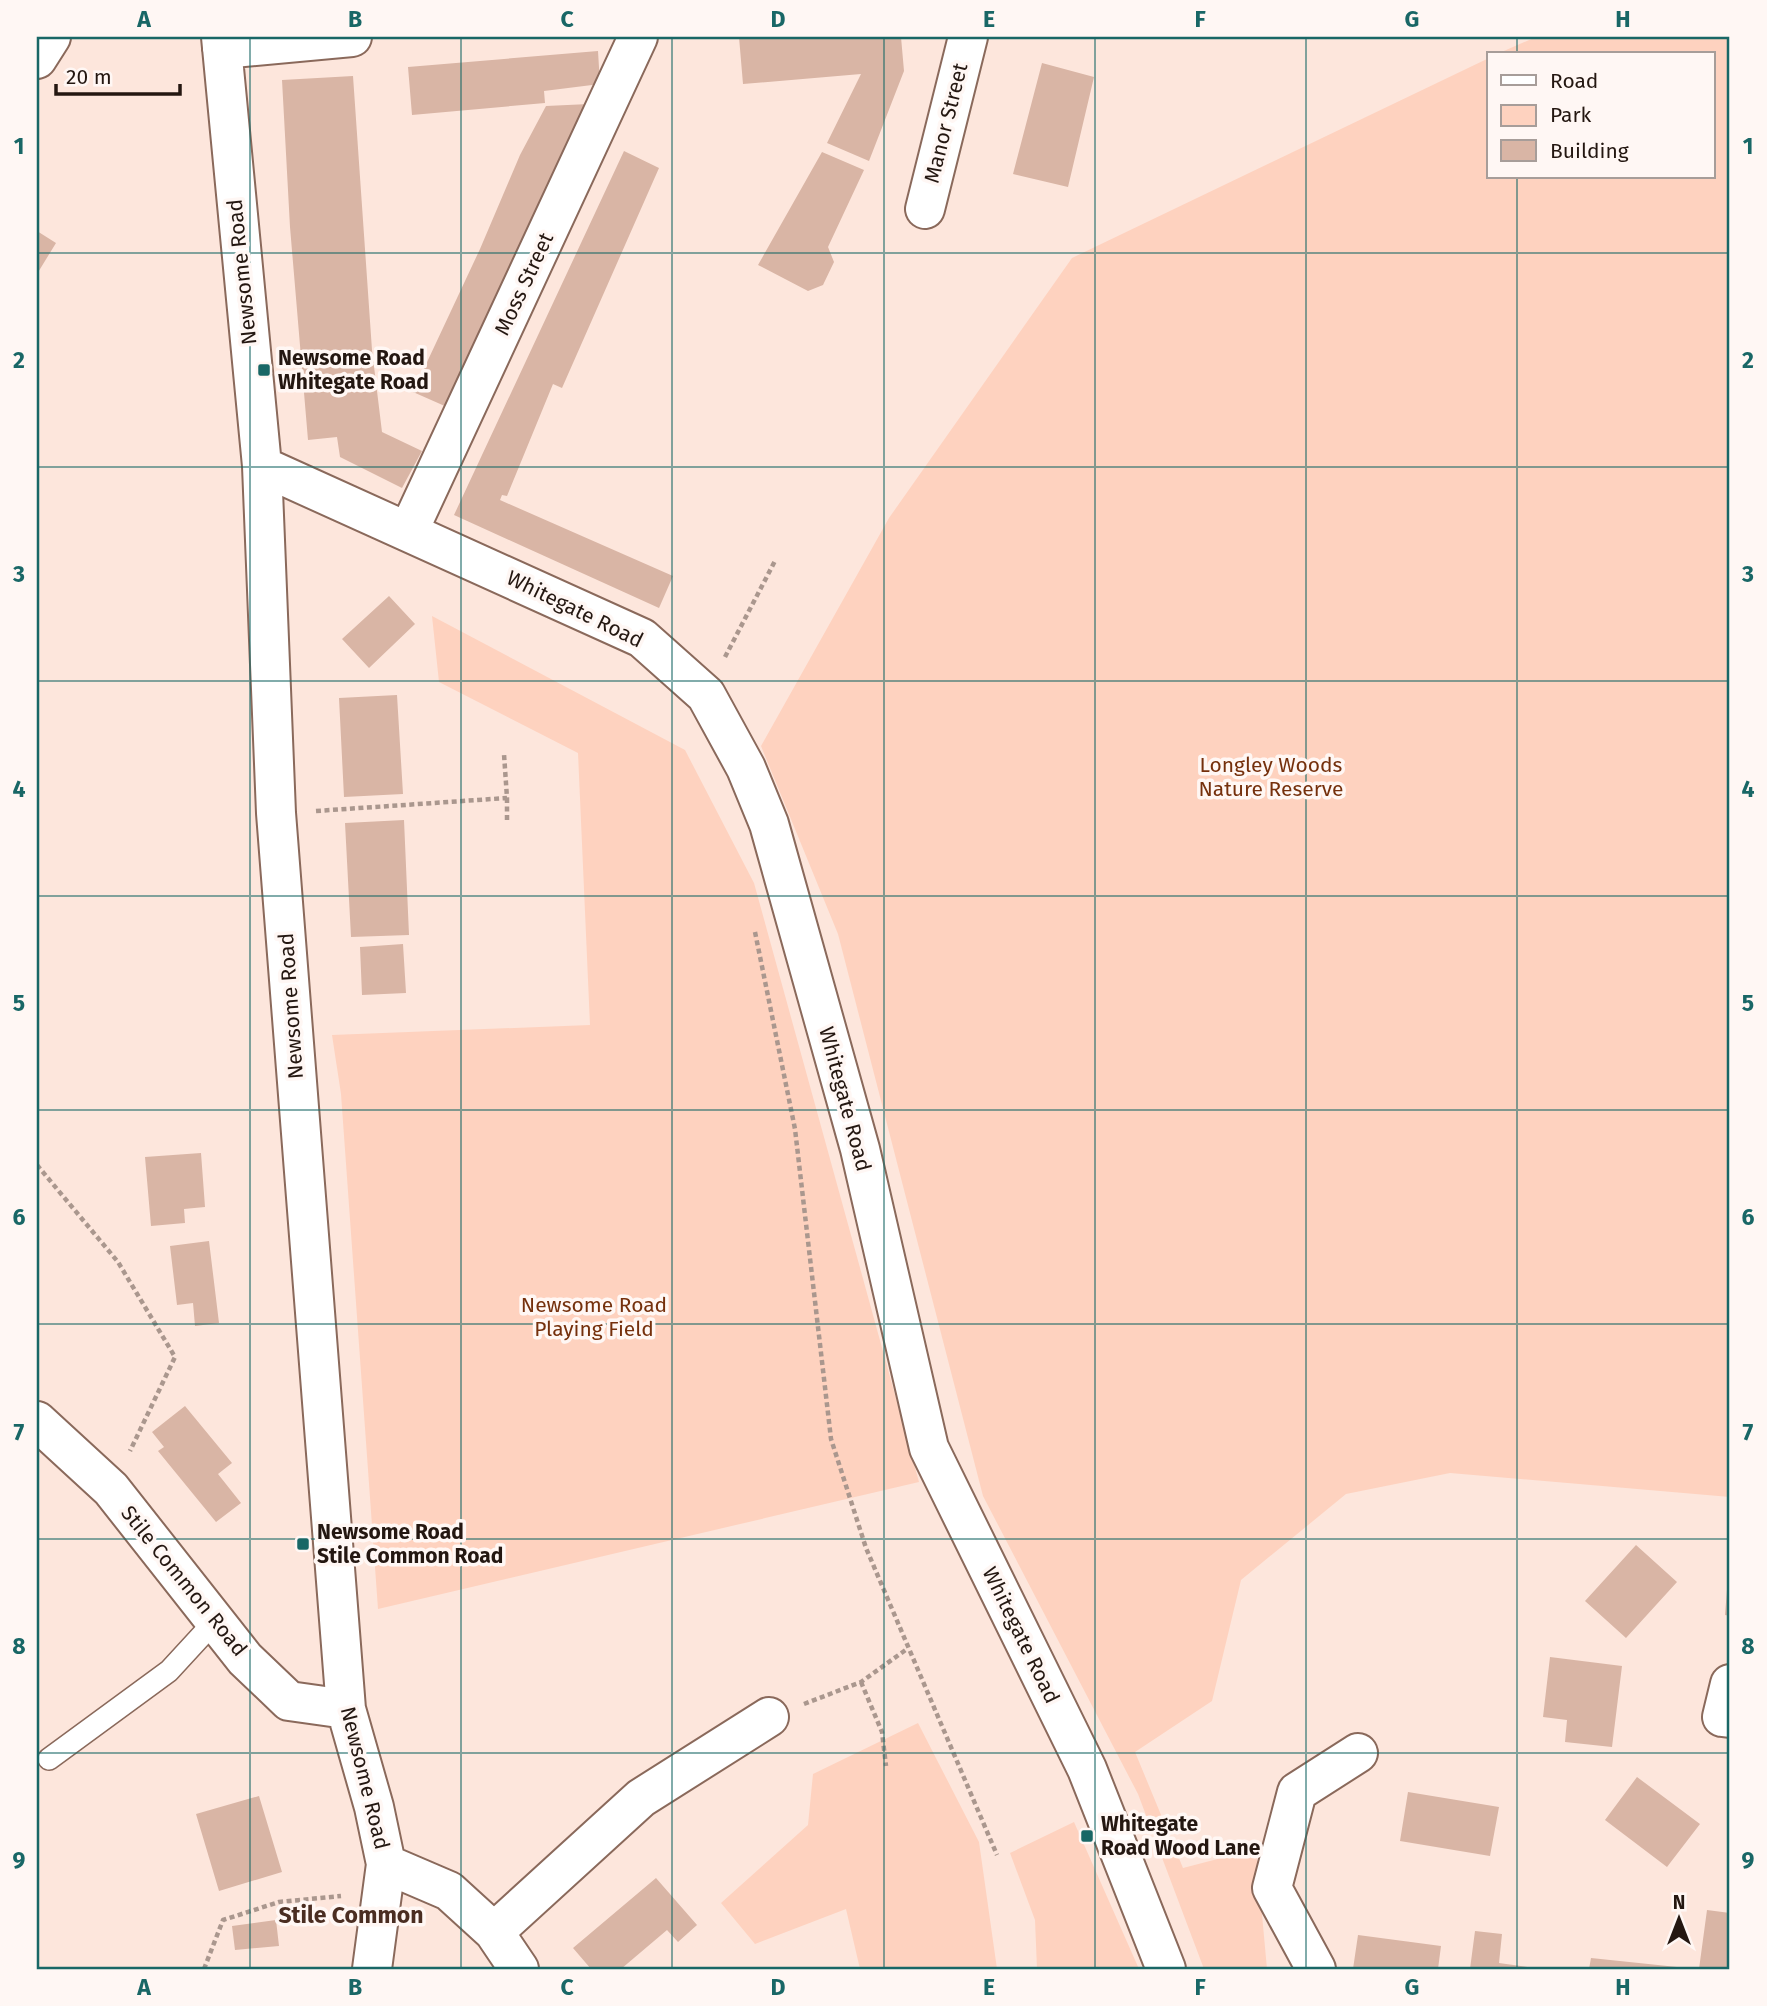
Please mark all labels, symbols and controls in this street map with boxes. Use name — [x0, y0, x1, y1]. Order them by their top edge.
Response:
text: A — [136, 5, 151, 33]
text: B — [348, 5, 362, 33]
text: C — [560, 5, 574, 33]
text: D — [771, 5, 786, 33]
text: E — [983, 5, 995, 33]
text: F — [1194, 5, 1206, 33]
text: G — [1405, 5, 1419, 33]
text: H — [1615, 5, 1631, 33]
scale bar — [56, 52, 180, 96]
legend — [1487, 52, 1714, 178]
street label: Manor Street — [919, 60, 974, 186]
text: 20 m — [66, 64, 112, 90]
text: Road — [1550, 68, 1598, 94]
text: Park — [1550, 102, 1592, 128]
text: 1 — [14, 132, 24, 160]
text: 1 — [1743, 132, 1753, 160]
text: Building — [1550, 138, 1629, 164]
street label: Newsome Road — [221, 198, 263, 346]
street label: Moss Street — [489, 228, 559, 340]
place label: Newsome Road Whitegate Road — [278, 345, 429, 395]
text: 2 — [13, 346, 25, 374]
text: 2 — [1742, 346, 1754, 374]
marker: Newsome Road Whitegate Road — [256, 362, 272, 378]
text: 3 — [12, 560, 25, 588]
text: 3 — [1741, 560, 1754, 588]
street label: Whitegate Road — [502, 565, 648, 653]
park label: Longley Woods Nature Reserve — [1199, 752, 1343, 802]
text: 4 — [13, 775, 26, 803]
text: 4 — [1742, 775, 1755, 803]
street label: Newsome Road — [273, 932, 309, 1080]
text: 5 — [13, 989, 25, 1017]
text: 5 — [1742, 989, 1754, 1017]
street label: Whitegate Road — [813, 1024, 877, 1174]
text: 6 — [13, 1203, 26, 1231]
text: 6 — [1742, 1203, 1755, 1231]
park label: Newsome Road Playing Field — [521, 1292, 667, 1342]
text: 7 — [14, 1418, 25, 1446]
text: 7 — [1743, 1418, 1754, 1446]
street label: Stile Common Road — [115, 1500, 253, 1662]
place label: Newsome Road Stile Common Road — [317, 1519, 503, 1569]
marker: Newsome Road Stile Common Road — [295, 1536, 311, 1552]
street label: Whitegate Road — [977, 1562, 1065, 1708]
text: 8 — [12, 1632, 26, 1660]
text: 8 — [1741, 1632, 1755, 1660]
street label: Newsome Road — [335, 1704, 395, 1852]
place label: Whitegate Road Wood Lane — [1101, 1811, 1261, 1861]
marker: Whitegate Road Wood Lane — [1079, 1828, 1095, 1844]
text: 9 — [13, 1846, 26, 1874]
text: 9 — [1742, 1846, 1755, 1874]
north arrow — [1644, 1884, 1714, 1954]
text: N — [1673, 1891, 1685, 1914]
district label: Stile Common — [278, 1901, 424, 1929]
text: A — [136, 1973, 151, 2001]
text: B — [348, 1973, 362, 2001]
text: C — [560, 1973, 574, 2001]
text: D — [771, 1973, 786, 2001]
text: E — [983, 1973, 995, 2001]
text: F — [1194, 1973, 1206, 2001]
text: G — [1405, 1973, 1419, 2001]
text: H — [1615, 1973, 1631, 2001]

